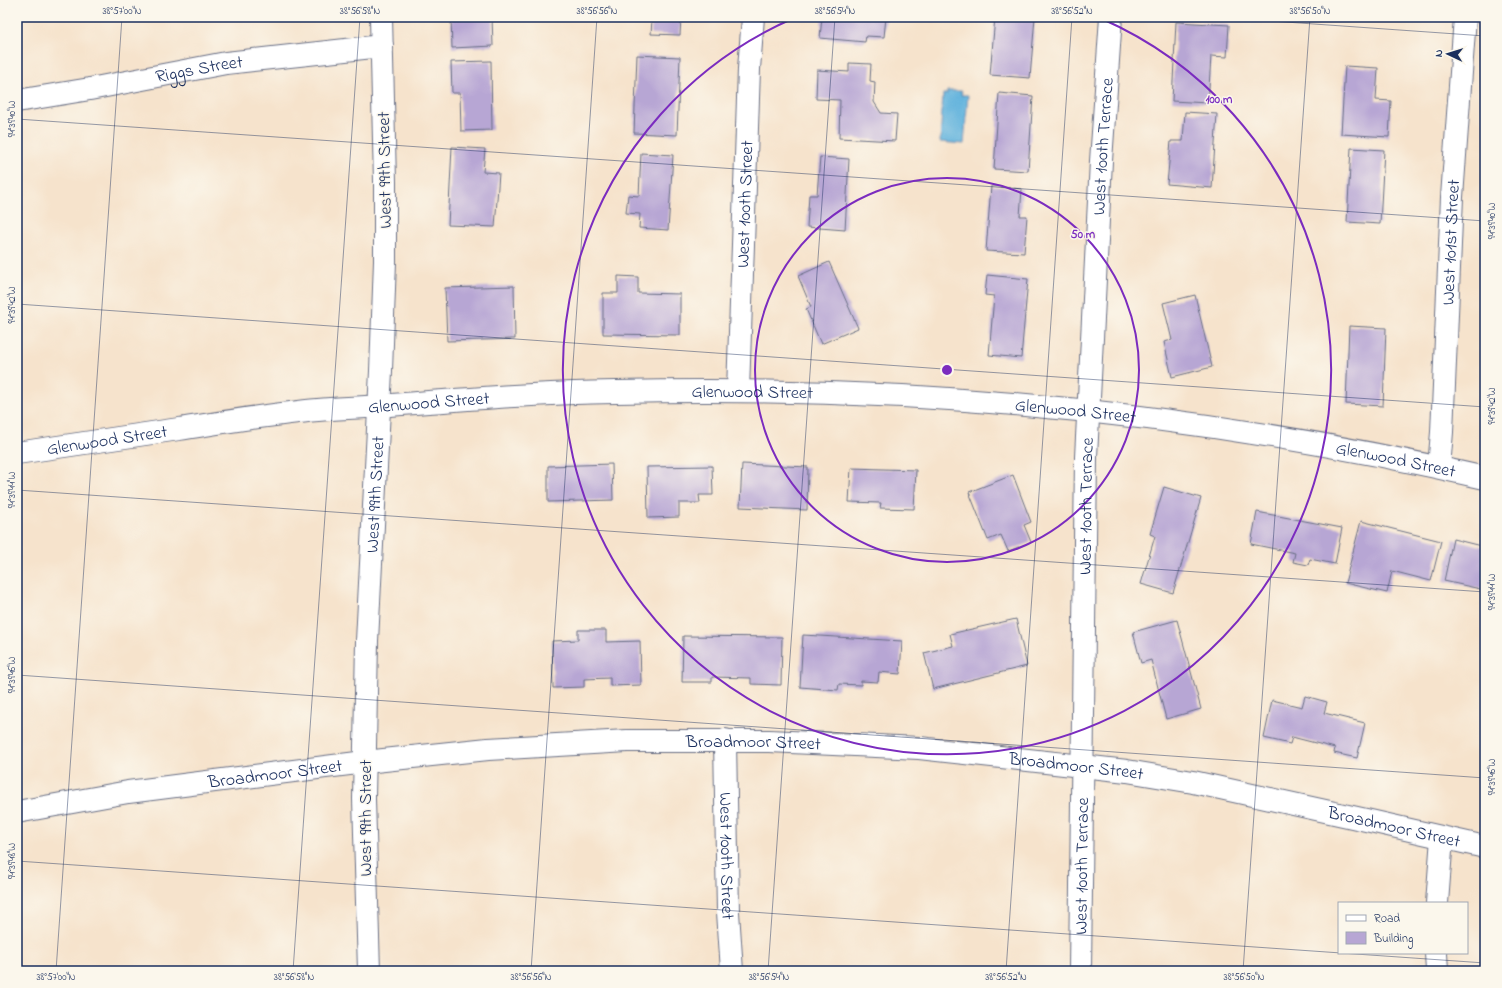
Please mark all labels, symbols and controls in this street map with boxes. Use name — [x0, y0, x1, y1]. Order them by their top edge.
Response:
text: 38°57'00"N — [102, 4, 142, 19]
text: 38°56'58"N — [340, 4, 380, 19]
text: 38°56'56"N — [577, 4, 618, 19]
text: 38°56'54"N — [815, 4, 856, 19]
text: 38°56'52"N — [1051, 4, 1093, 19]
text: 38°56'50"N — [1290, 4, 1331, 19]
north arrow — [1428, 34, 1468, 74]
text: N — [1431, 49, 1447, 58]
street label: Riggs Street — [153, 50, 244, 91]
street label: West 100th Terrace — [1087, 76, 1122, 216]
text: 100 m — [1206, 91, 1233, 109]
text: 94°39'40"W — [5, 100, 20, 137]
street label: West 99th Street — [372, 111, 400, 229]
street label: West 100th Street — [731, 140, 762, 268]
street label: West 101st Street — [1436, 179, 1468, 306]
text: 94°39'40"W — [1485, 202, 1500, 239]
text: 50 m — [1071, 226, 1096, 244]
text: 94°39'42"W — [5, 286, 20, 324]
centre of rings — [940, 363, 954, 377]
street label: Glenwood Street — [691, 380, 813, 408]
street label: Glenwood Street — [367, 387, 490, 422]
text: 94°39'42"W — [1485, 387, 1500, 425]
street label: Glenwood Street — [1014, 393, 1137, 432]
street label: Glenwood Street — [45, 420, 169, 463]
street label: West 99th Street — [361, 435, 393, 554]
street label: West 100th Terrace — [1074, 436, 1102, 575]
street label: Glenwood Street — [1333, 436, 1458, 486]
text: 94°39'44"W — [5, 472, 20, 508]
text: 94°39'44"W — [1485, 574, 1500, 610]
text: 94°39'46"W — [5, 656, 20, 693]
street label: Broadmoor Street — [685, 730, 821, 758]
street label: Broadmoor Street — [1006, 747, 1145, 789]
street label: Broadmoor Street — [206, 754, 344, 797]
text: 94°39'46"W — [1485, 758, 1500, 795]
street label: West 99th Street — [354, 759, 380, 877]
street label: West 100th Street — [711, 792, 740, 921]
street label: West 100th Terrace — [1069, 796, 1097, 935]
street label: Broadmoor Street — [1324, 801, 1463, 856]
text: 94°39'48"W — [5, 843, 20, 879]
legend — [1338, 902, 1468, 954]
text: Road — [1374, 910, 1400, 928]
text: Building — [1373, 930, 1413, 949]
text: 38°57'00"N — [36, 970, 76, 985]
text: 38°56'58"N — [274, 970, 314, 985]
text: 38°56'56"N — [511, 970, 552, 985]
text: 38°56'54"N — [749, 970, 790, 985]
text: 38°56'52"N — [985, 970, 1027, 985]
text: 38°56'50"N — [1224, 970, 1265, 985]

